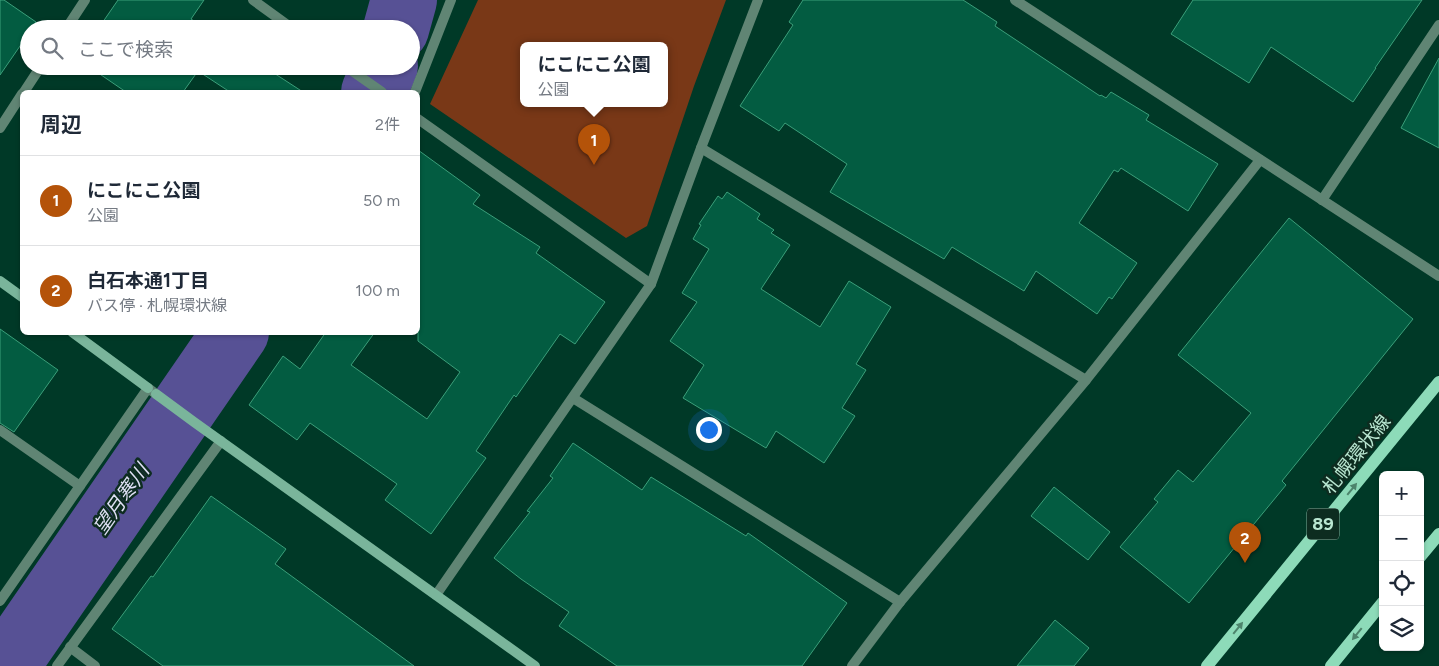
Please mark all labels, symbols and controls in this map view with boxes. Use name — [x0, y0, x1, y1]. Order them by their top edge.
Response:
search box — [20, 20, 420, 75]
icon: search — [38, 34, 66, 62]
text: ここで検索 — [78, 38, 173, 61]
popup — [520, 42, 668, 107]
text: にこにこ公園 — [537, 53, 651, 76]
text: 公園 — [537, 80, 569, 99]
text: 周辺 — [40, 112, 82, 137]
text: 2件 — [375, 115, 400, 134]
pin: 1 — [578, 124, 610, 165]
text: にこにこ公園 — [87, 179, 200, 202]
text: 1 — [53, 191, 59, 210]
text: 50 m — [363, 191, 400, 210]
text: 公園 — [87, 206, 119, 225]
text: 白石本通1丁目 — [87, 269, 209, 292]
text: 2 — [51, 281, 61, 300]
text: 100 m — [355, 281, 400, 300]
text: バス停 · 札幌環状線 — [87, 296, 227, 315]
street label: 札幌環状線 — [1318, 410, 1395, 498]
your location — [696, 417, 722, 443]
water label: 望月寒川 — [88, 458, 155, 539]
map controls — [1379, 471, 1424, 651]
button: + — [1379, 471, 1424, 516]
one-way arrow — [1346, 483, 1357, 496]
road number: 89 — [1307, 508, 1339, 540]
button: − — [1379, 516, 1424, 561]
pin: 2 — [1229, 522, 1261, 563]
button: locate — [1379, 561, 1424, 606]
button: layers — [1379, 606, 1424, 651]
one-way arrow — [1232, 622, 1243, 635]
one-way arrow — [1351, 627, 1362, 640]

